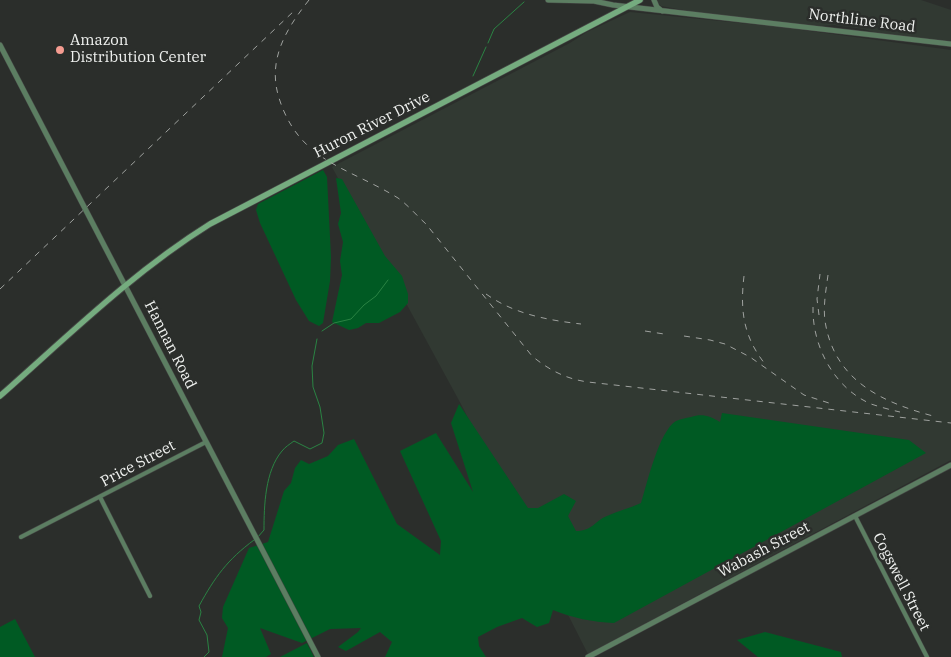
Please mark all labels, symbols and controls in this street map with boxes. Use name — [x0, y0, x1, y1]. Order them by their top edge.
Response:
street label: Northline Road — [807, 6, 917, 36]
place label: Amazon Distribution Center — [70, 32, 206, 67]
marker: Amazon Distribution Center — [54, 44, 66, 56]
street label: Huron River Drive — [311, 88, 433, 162]
street label: Hannan Road — [140, 298, 200, 392]
street label: Price Street — [98, 437, 178, 491]
street label: Wabash Street — [715, 518, 813, 582]
street label: Cogswell Street — [869, 530, 933, 634]

